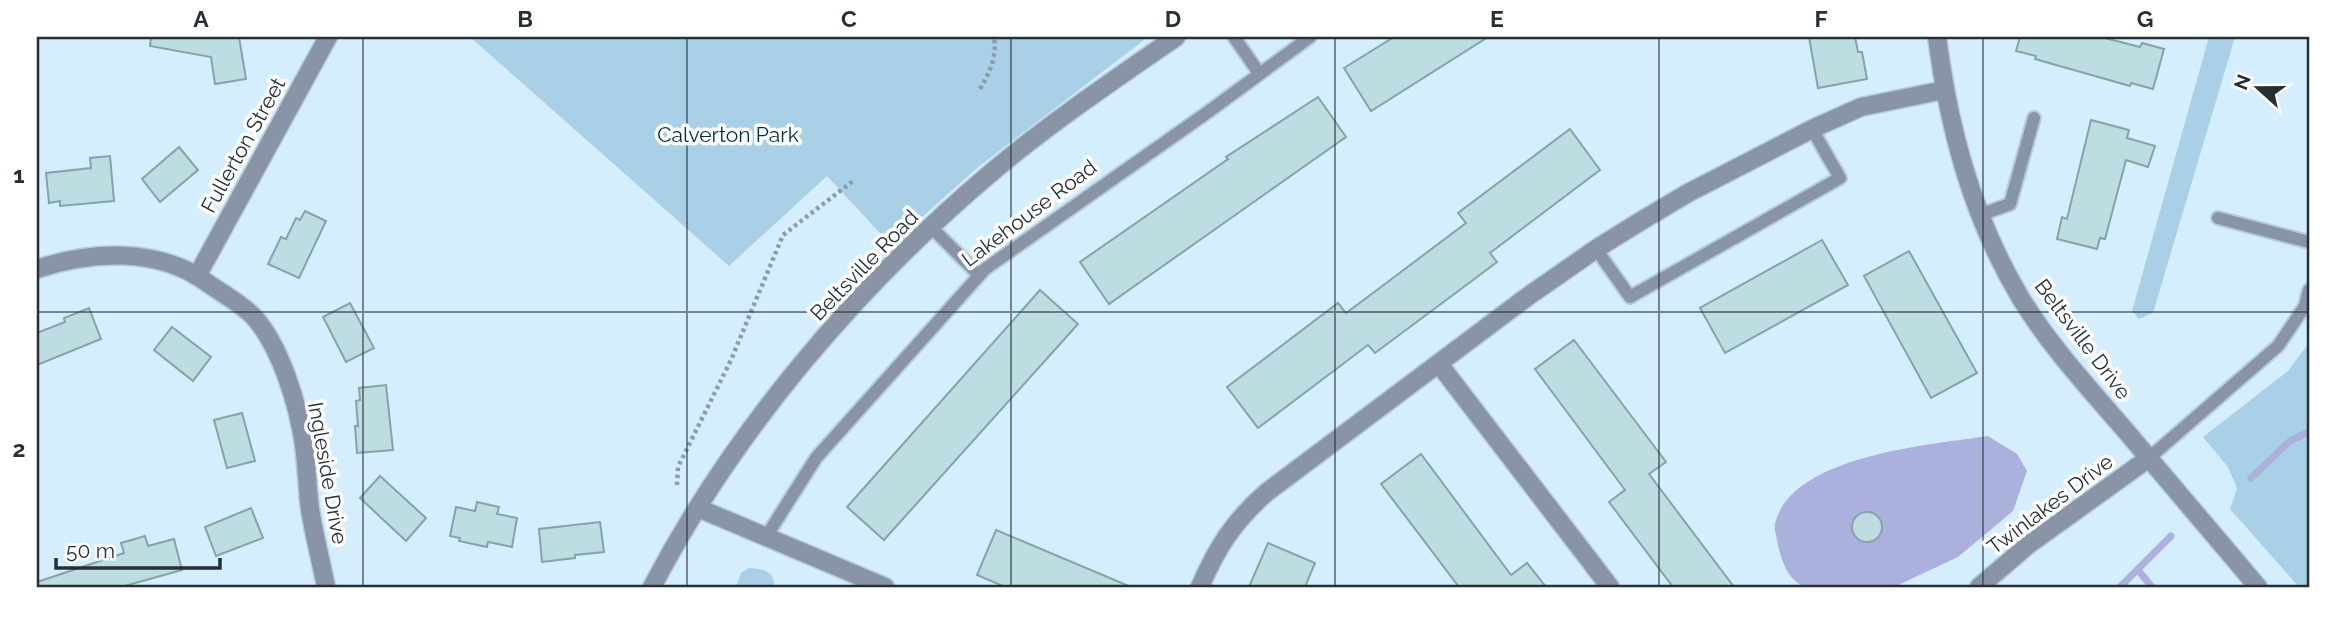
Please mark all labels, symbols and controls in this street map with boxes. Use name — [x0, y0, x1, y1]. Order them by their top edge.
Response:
text: A — [193, 5, 209, 32]
text: B — [517, 5, 533, 32]
text: C — [841, 5, 857, 32]
text: D — [1165, 5, 1181, 32]
text: E — [1490, 5, 1504, 32]
text: F — [1814, 5, 1828, 32]
text: G — [2137, 5, 2153, 32]
north arrow — [2224, 52, 2294, 122]
text: N — [2229, 71, 2255, 93]
street label: Fullerton Street — [196, 73, 290, 217]
park label: Calverton Park — [657, 122, 799, 147]
street label: Lakehouse Road — [957, 154, 1101, 272]
text: 1 — [13, 161, 25, 188]
street label: Beltsville Road — [805, 204, 923, 326]
street label: Beltsville Drive — [2030, 274, 2136, 404]
street label: Ingleside Drive — [303, 400, 353, 546]
text: 2 — [13, 435, 25, 462]
street label: Twinlakes Drive — [1982, 449, 2118, 559]
scale bar — [56, 526, 220, 570]
text: 50 m — [66, 538, 115, 563]

